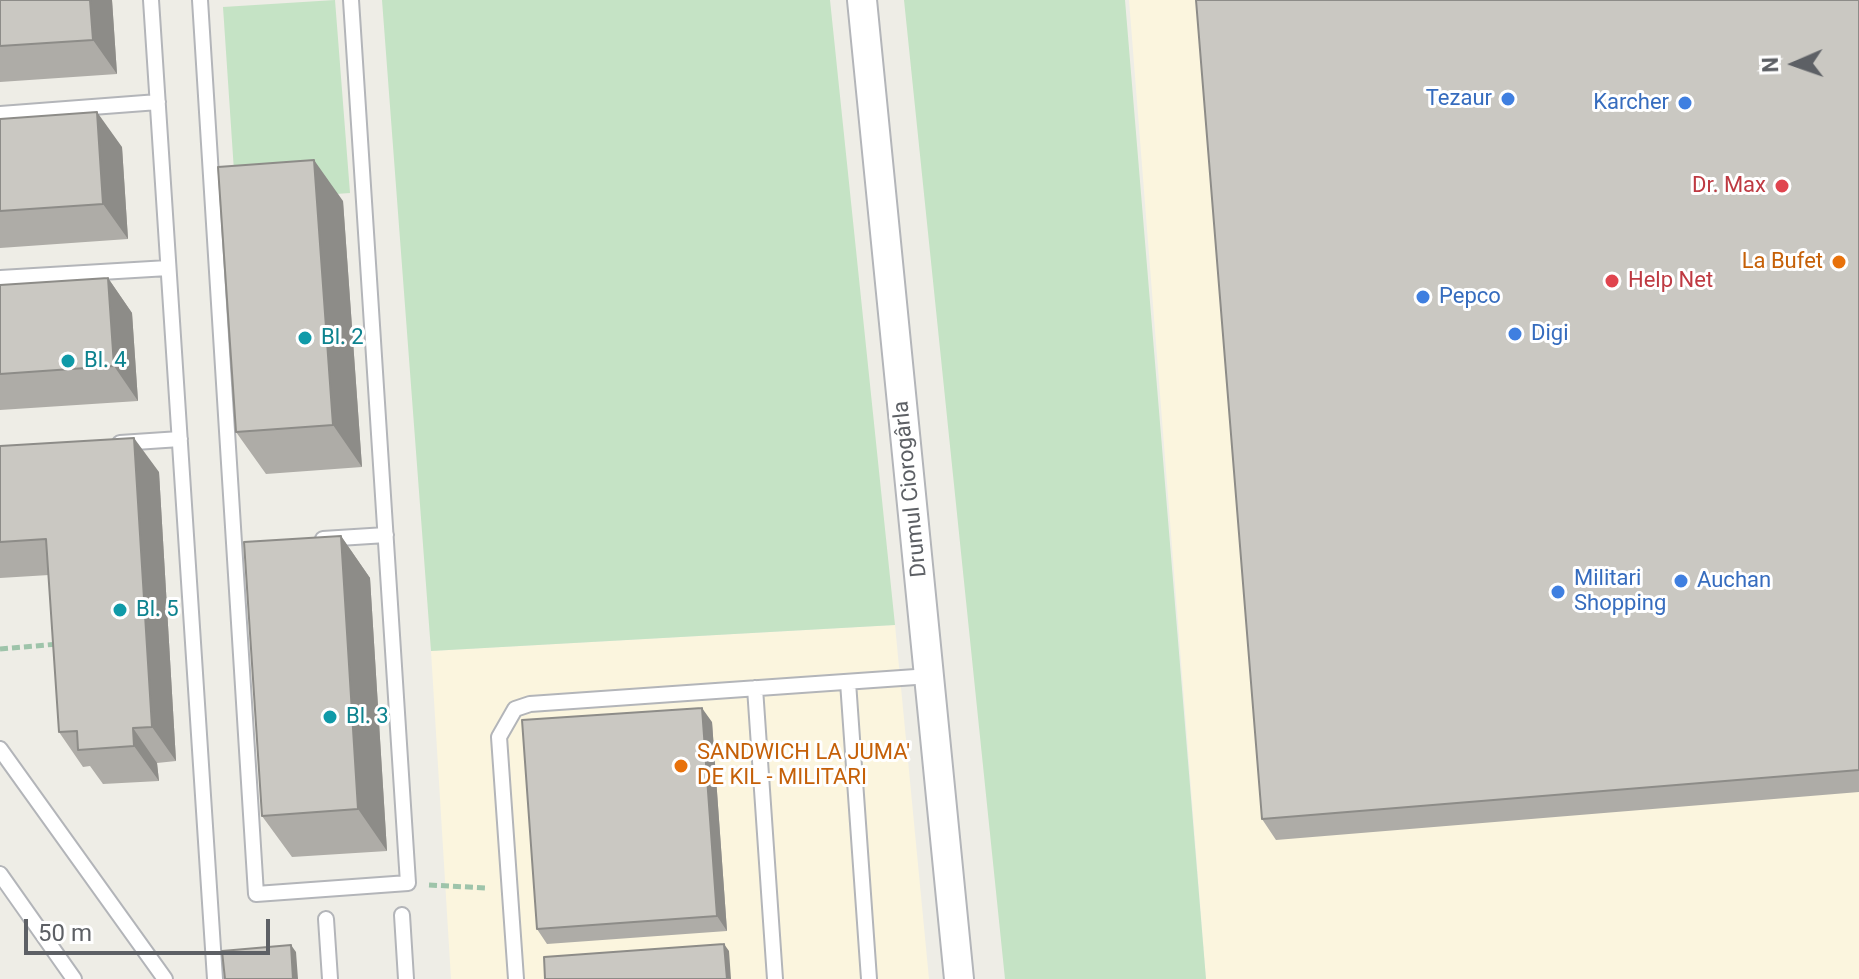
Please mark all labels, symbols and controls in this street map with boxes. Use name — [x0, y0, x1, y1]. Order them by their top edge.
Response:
north arrow — [1755, 24, 1835, 104]
text: N — [1758, 57, 1783, 73]
place label: Tezaur — [1426, 86, 1492, 112]
marker: Tezaur — [1499, 90, 1517, 108]
place label: Karcher — [1593, 90, 1669, 116]
marker: Karcher — [1676, 94, 1694, 112]
place label: Dr. Max — [1692, 173, 1766, 199]
marker: Dr. Max — [1773, 177, 1791, 195]
place label: La Bufet — [1742, 249, 1823, 275]
marker: La Bufet — [1830, 253, 1848, 271]
place label: Help Net — [1628, 268, 1713, 294]
marker: Help Net — [1603, 272, 1621, 290]
place label: Pepco — [1439, 284, 1501, 310]
marker: Pepco — [1414, 288, 1432, 306]
place label: Digi — [1531, 321, 1568, 347]
place label: Bl. 2 — [321, 325, 364, 351]
marker: Digi — [1506, 325, 1524, 343]
marker: Bl. 2 — [296, 329, 314, 347]
place label: Bl. 4 — [84, 348, 127, 374]
marker: Bl. 4 — [59, 352, 77, 370]
street label: Drumul Ciorogârla — [889, 399, 933, 579]
place label: Militari Shopping — [1574, 566, 1666, 618]
place label: Auchan — [1697, 568, 1771, 594]
marker: Auchan — [1672, 572, 1690, 590]
marker: Militari Shopping — [1549, 583, 1567, 601]
place label: Bl. 5 — [136, 597, 179, 623]
marker: Bl. 5 — [111, 601, 129, 619]
place label: Bl. 3 — [346, 704, 389, 730]
marker: Bl. 3 — [321, 708, 339, 726]
place label: SANDWICH LA JUMA' DE KIL - MILITARI — [697, 740, 910, 792]
marker: SANDWICH LA JUMA' DE KIL - MILITARI — [672, 757, 690, 775]
scale bar — [28, 903, 274, 953]
text: 50 m — [38, 919, 92, 947]

